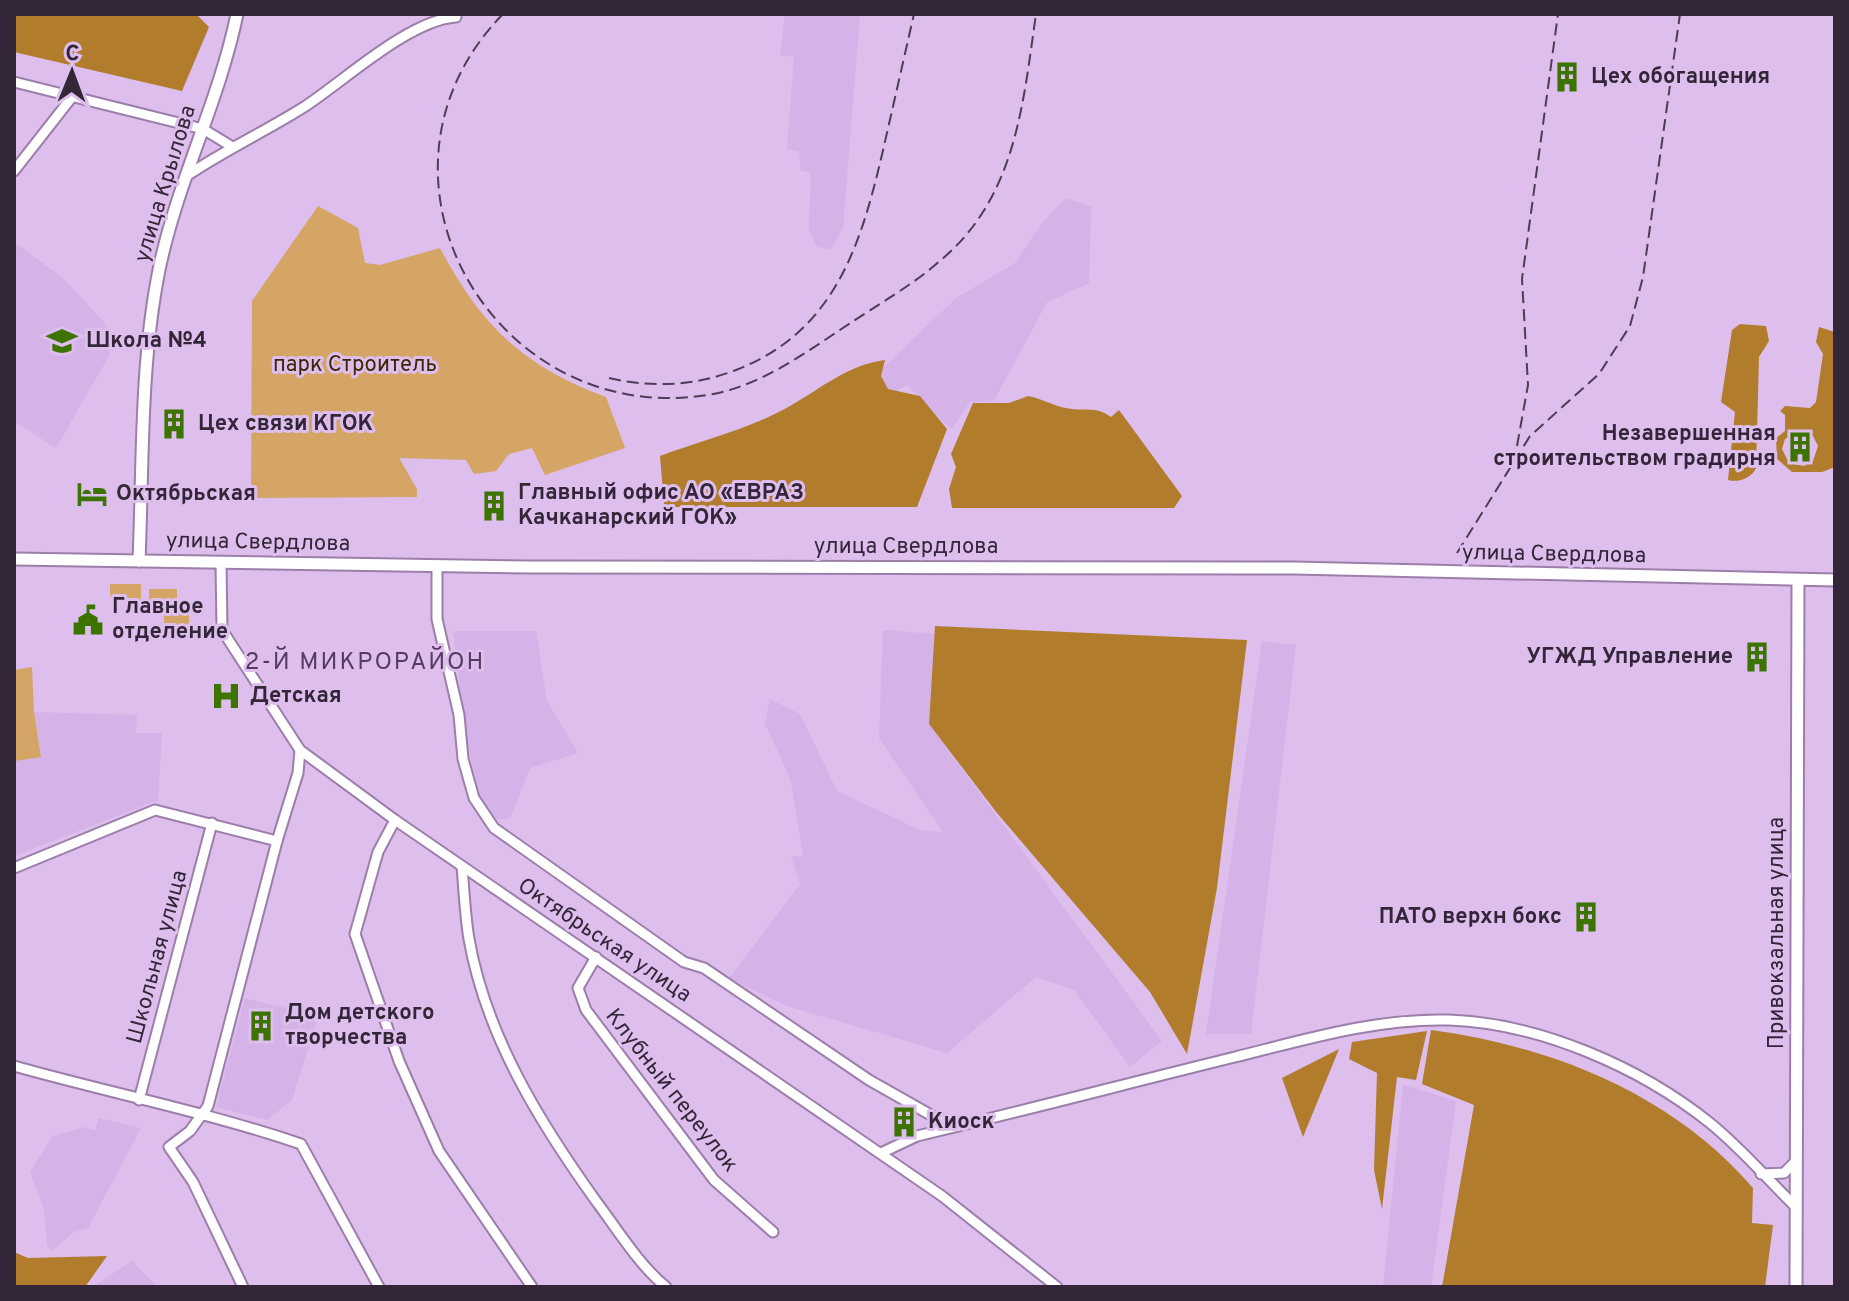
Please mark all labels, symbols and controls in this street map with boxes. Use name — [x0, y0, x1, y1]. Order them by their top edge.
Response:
north arrow — [32, 32, 112, 112]
text: С — [65, 41, 80, 68]
building icon: Цех обогащения — [1550, 60, 1584, 94]
place label: Цех обогащения — [1591, 64, 1770, 91]
street label: улица Крылова — [129, 102, 203, 266]
school or university icon: Школа №4 — [45, 324, 79, 358]
place label: Школа №4 — [86, 328, 207, 355]
park label: парк Строитель — [273, 352, 437, 379]
building icon: Цех связи КГОК — [157, 407, 191, 441]
place label: Цех связи КГОК — [198, 411, 373, 438]
place label: Незавершенная строительством градирня — [1493, 421, 1776, 473]
building icon: Незавершенная строительством градирня — [1783, 430, 1817, 464]
hotel icon: Октябрьская — [75, 477, 109, 511]
place label: Главный офис АО «ЕВРАЗ Качканарский ГОК» — [518, 480, 804, 532]
place label: Октябрьская — [116, 481, 256, 508]
building icon: Главный офис АО «ЕВРАЗ Качканарский ГОК» — [477, 489, 511, 523]
street label: улица Свердлова — [166, 528, 350, 558]
street label: улица Свердлова — [814, 534, 998, 561]
street label: улица Свердлова — [1462, 540, 1646, 570]
place label: Главное отделение — [112, 594, 228, 646]
public building icon: Главное отделение — [71, 603, 105, 637]
building icon: УГЖД Управление — [1740, 640, 1774, 674]
place label: УГЖД Управление — [1526, 644, 1733, 671]
district label: 2-Й МИКРОРАЙОН — [245, 646, 485, 678]
hospital icon: Детская — [209, 679, 243, 713]
place label: Детская — [250, 683, 342, 710]
street label: Привокзальная улица — [1764, 817, 1791, 1049]
street label: Школьная улица — [122, 867, 194, 1047]
street label: Октябрьская улица — [512, 873, 696, 1009]
building icon: ПАТО верхн бокс — [1569, 900, 1603, 934]
place label: ПАТО верхн бокс — [1379, 904, 1562, 931]
place label: Дом детского творчества — [285, 1000, 434, 1052]
street label: Клубный переулок — [599, 1004, 743, 1178]
building icon: Дом детского творчества — [244, 1009, 278, 1043]
building icon: Киоск — [887, 1105, 921, 1139]
place label: Киоск — [928, 1109, 995, 1136]

